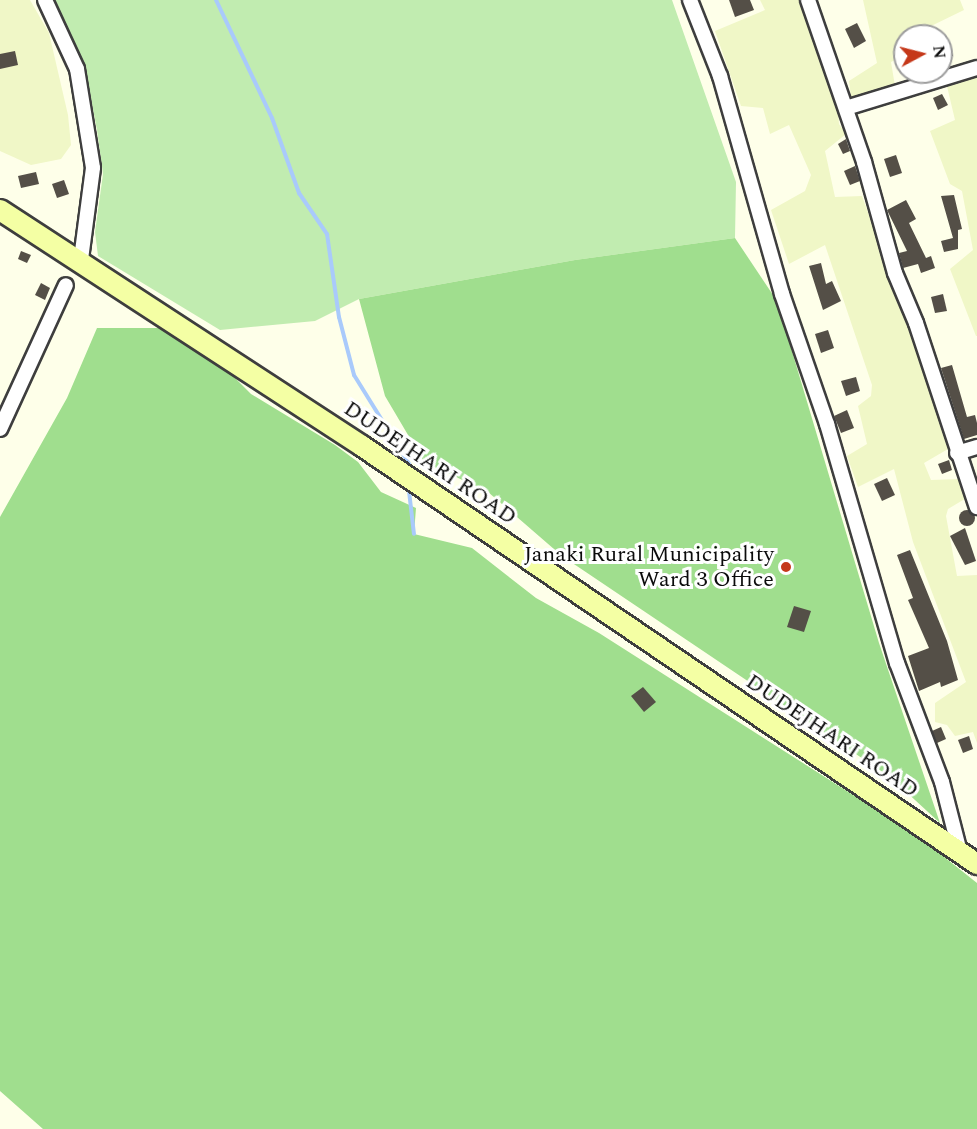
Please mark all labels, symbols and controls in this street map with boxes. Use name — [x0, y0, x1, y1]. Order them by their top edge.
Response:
north arrow — [893, 24, 953, 84]
text: N — [926, 44, 952, 60]
street label: DUDEJHARI ROAD — [339, 395, 521, 531]
place label: Janaki Rural Municipality Ward 3 Office — [524, 541, 774, 592]
marker: Janaki Rural Municipality Ward 3 Office — [779, 560, 793, 574]
street label: DUDEJHARI ROAD — [741, 668, 923, 804]

